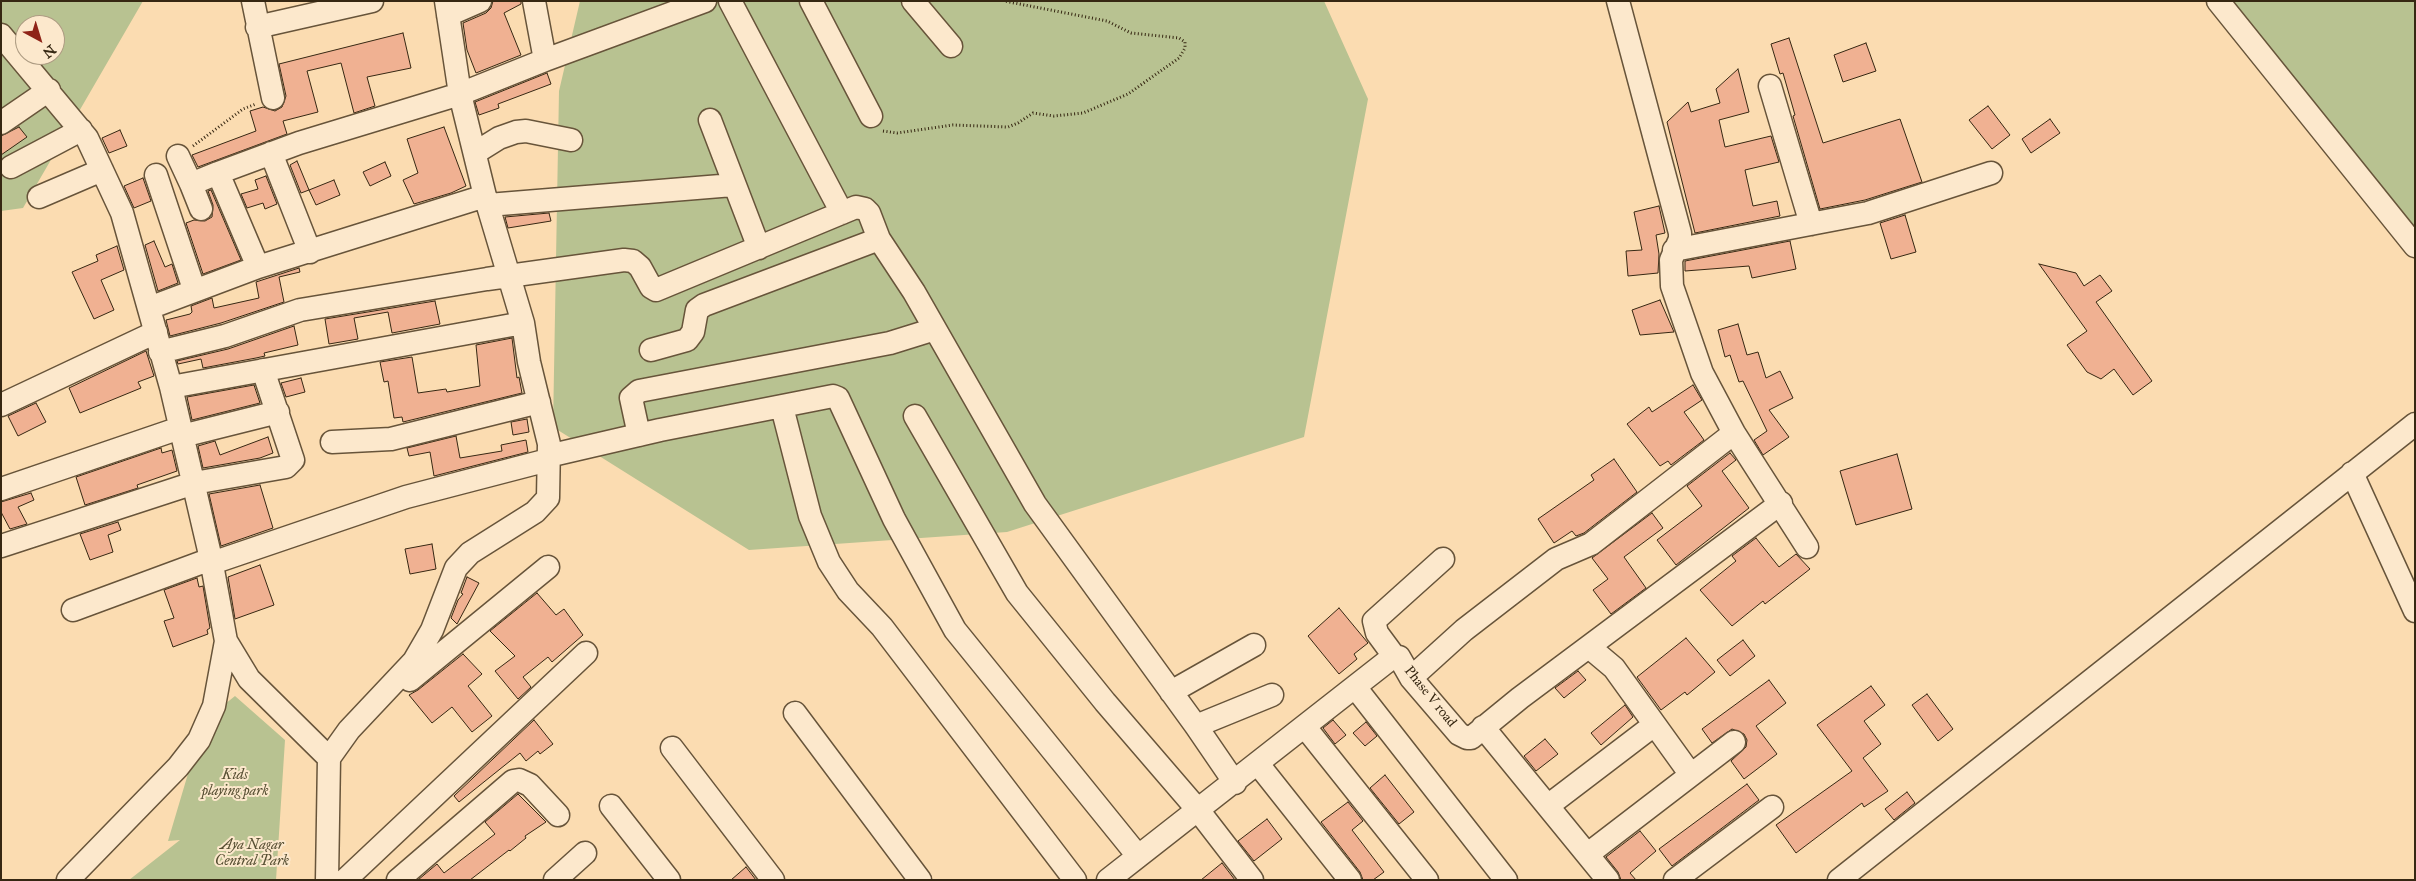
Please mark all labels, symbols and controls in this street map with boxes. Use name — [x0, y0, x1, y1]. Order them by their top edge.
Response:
north arrow — [15, 15, 65, 65]
text: N — [39, 41, 59, 62]
street label: Phase V road — [1400, 663, 1460, 731]
park label: Kids playing park — [202, 768, 268, 800]
park label: Aya Nagar Central Park — [215, 838, 289, 870]

